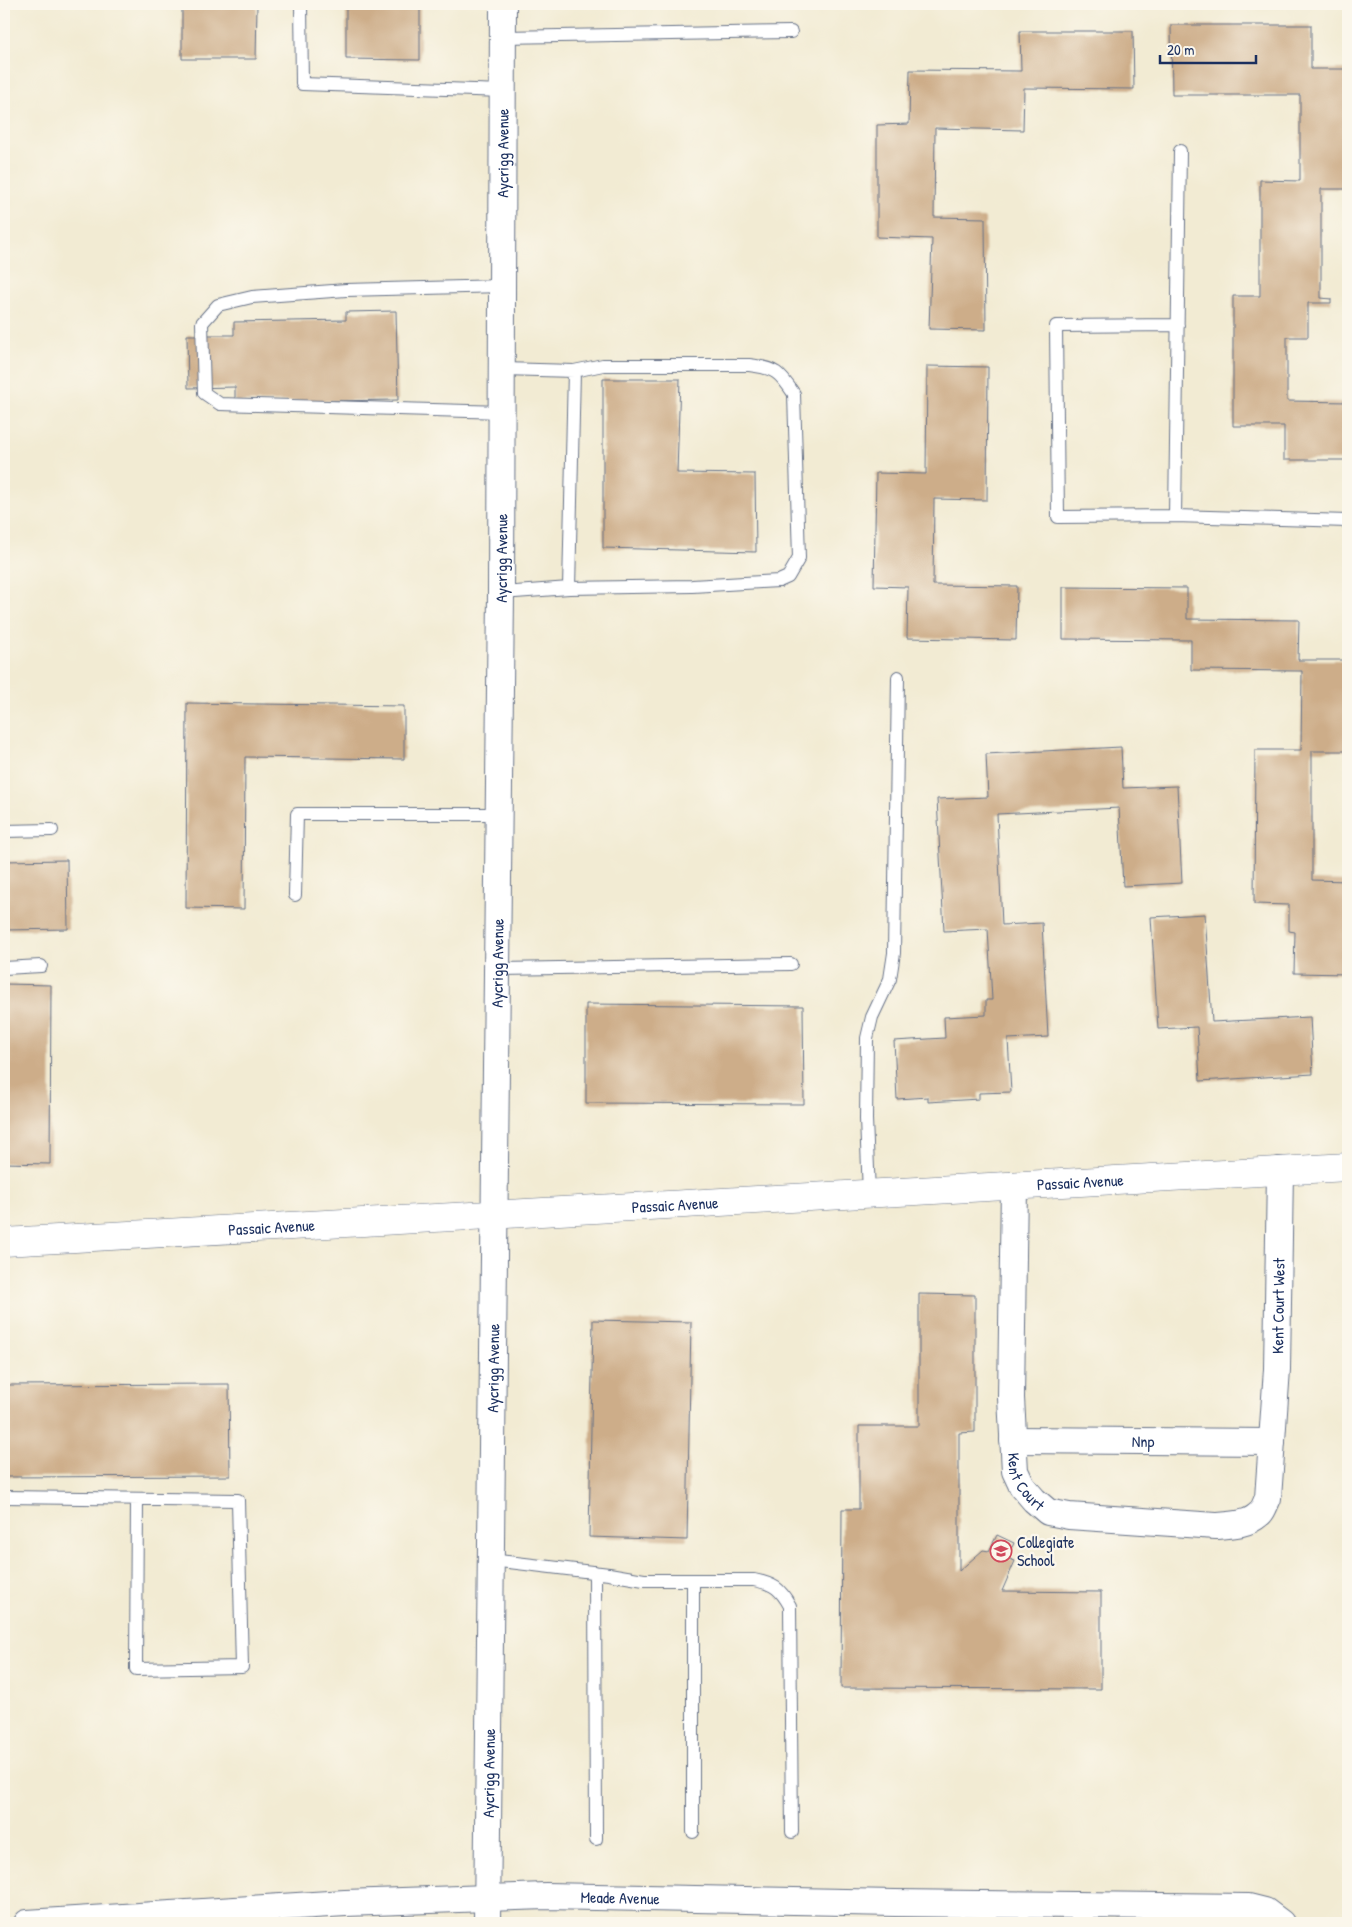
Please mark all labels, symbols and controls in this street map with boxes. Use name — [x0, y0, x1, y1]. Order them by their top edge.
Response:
scale bar — [1160, 32, 1256, 64]
text: 20 m — [1167, 39, 1194, 60]
street label: Aycrigg Avenue — [491, 108, 514, 198]
street label: Aycrigg Avenue — [490, 513, 512, 603]
street label: Aycrigg Avenue — [486, 918, 509, 1008]
street label: Passaic Avenue — [1036, 1169, 1125, 1195]
street label: Passaic Avenue — [631, 1191, 719, 1218]
street label: Passaic Avenue — [228, 1214, 316, 1240]
street label: Kent Court West — [1266, 1257, 1290, 1354]
street label: Aycrigg Avenue — [481, 1323, 504, 1413]
street label: Nnp — [1132, 1430, 1155, 1452]
street label: Kent Court — [1003, 1452, 1050, 1516]
place label: Collegiate School — [1017, 1531, 1075, 1571]
school or university icon: Collegiate School — [989, 1539, 1013, 1563]
street label: Aycrigg Avenue — [477, 1728, 500, 1818]
street label: Meade Avenue — [580, 1886, 661, 1909]

